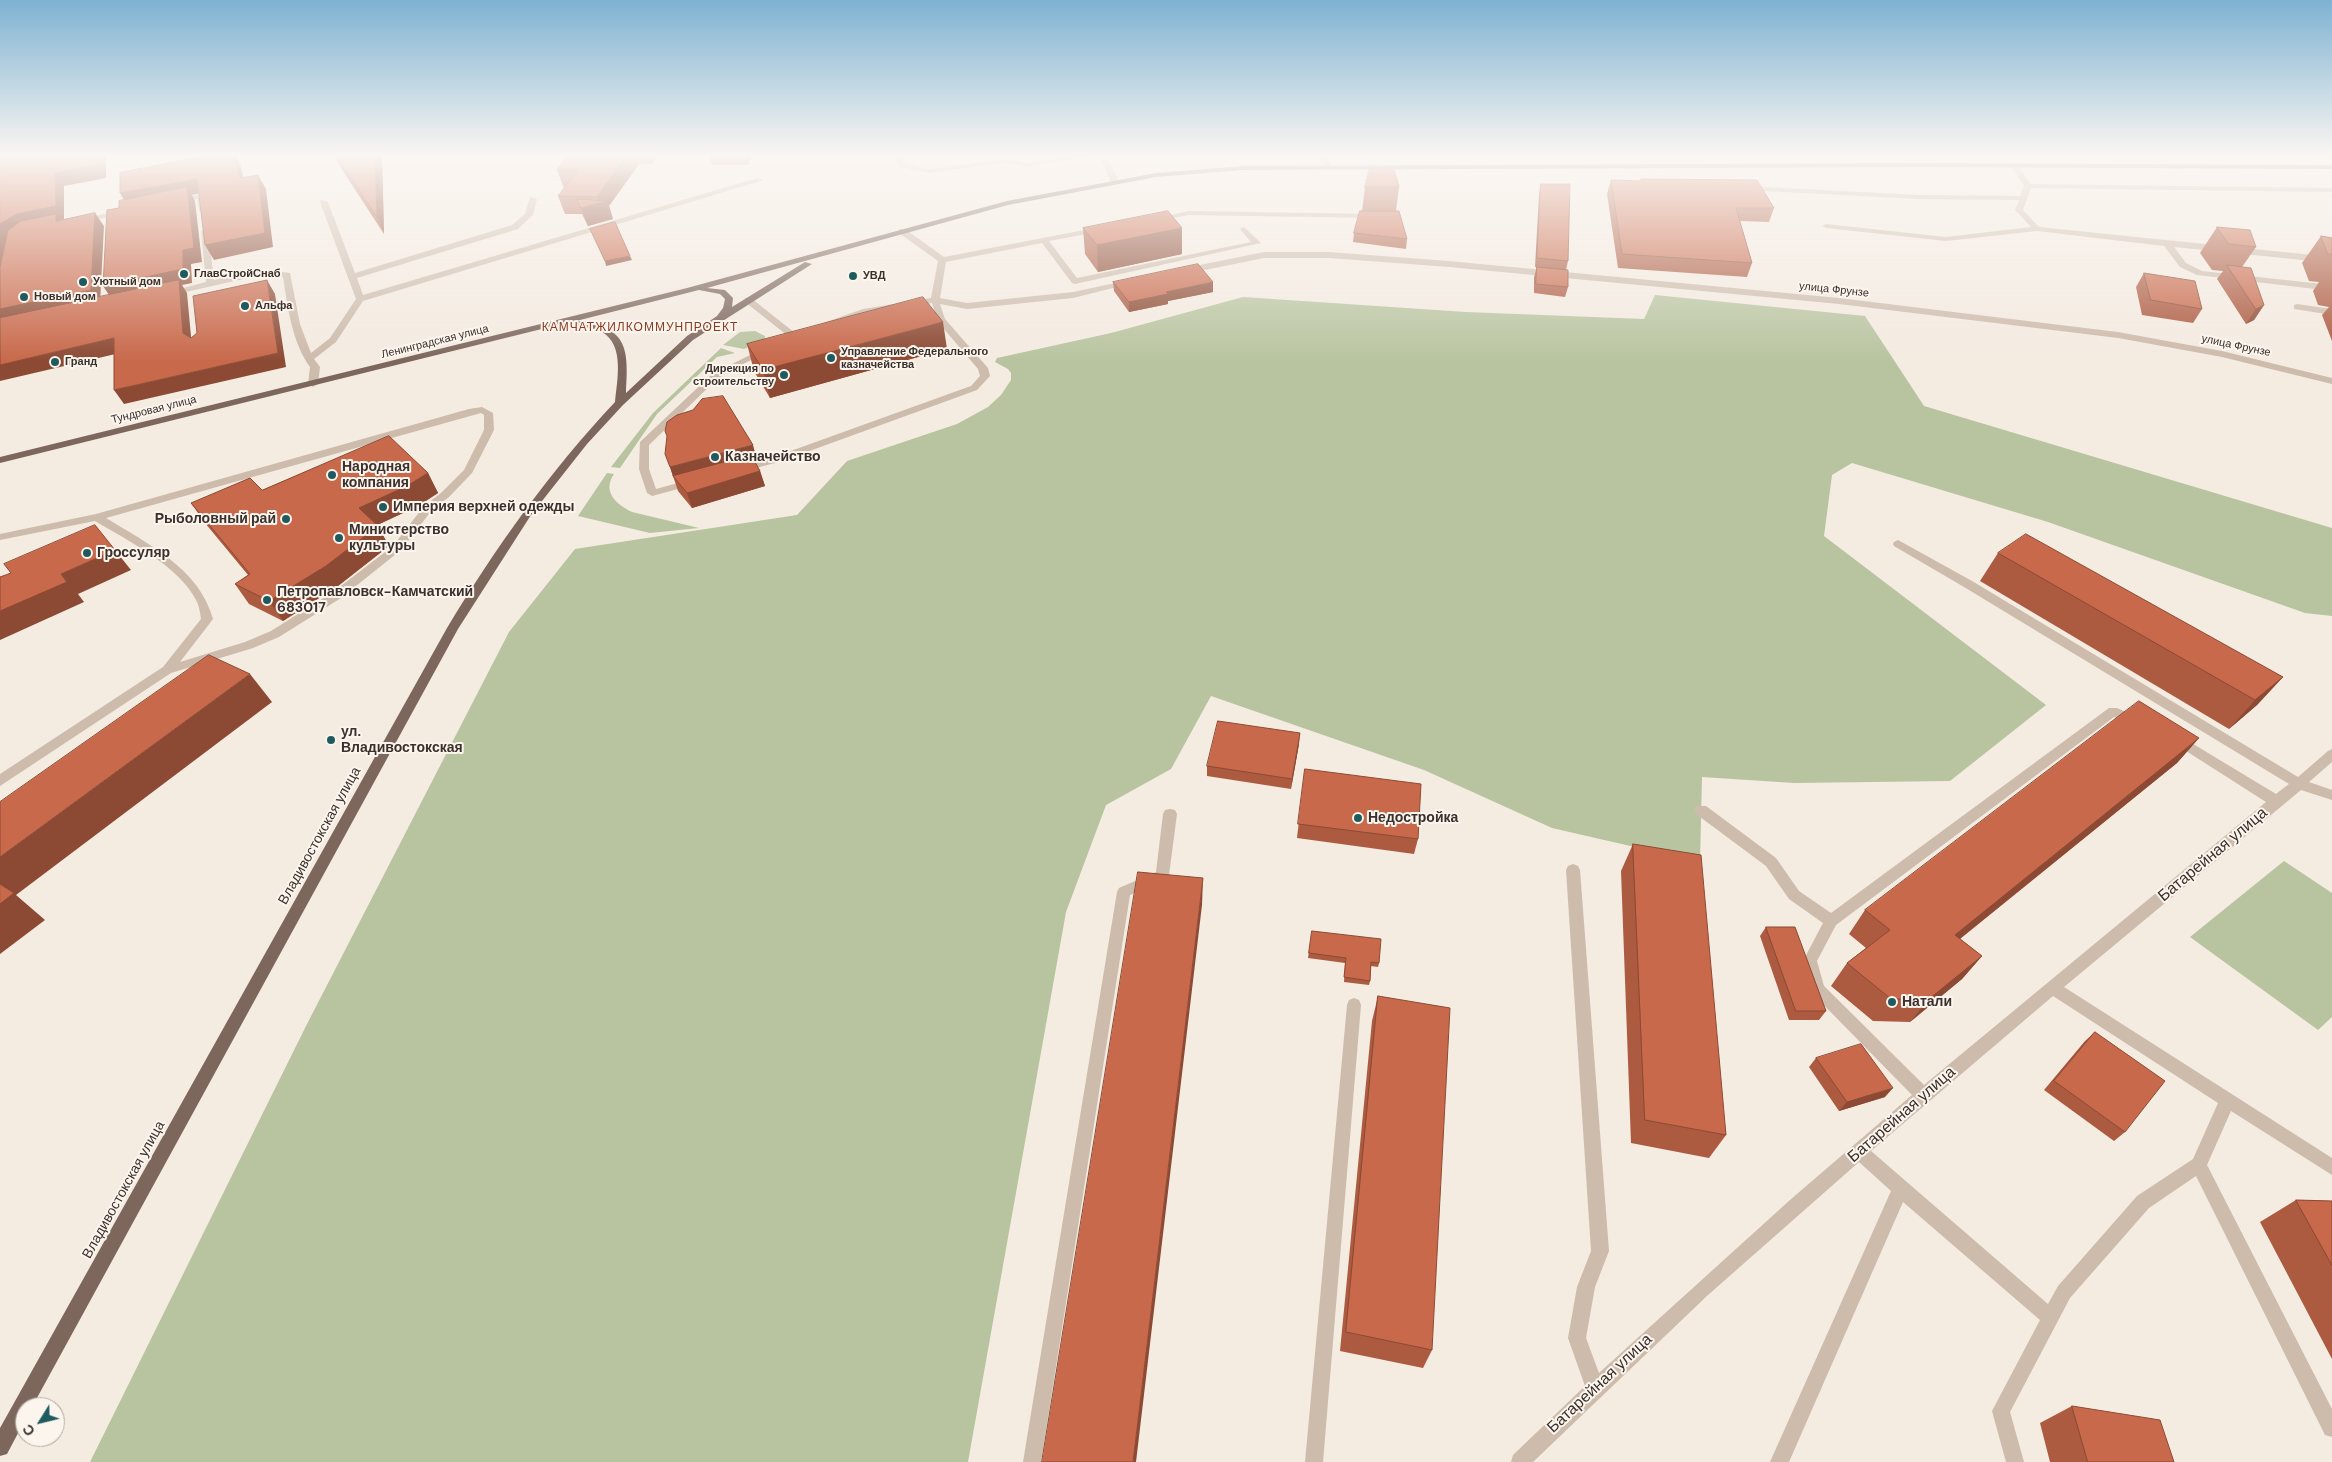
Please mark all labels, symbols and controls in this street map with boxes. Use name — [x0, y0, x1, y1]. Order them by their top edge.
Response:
place label: ГлавСтройСнаб — [194, 267, 281, 281]
marker: ГлавСтройСнаб — [178, 268, 190, 280]
place label: УВД — [863, 269, 885, 283]
marker: УВД — [847, 270, 859, 282]
place label: Уютный дом — [93, 275, 161, 289]
marker: Уютный дом — [77, 276, 89, 288]
street label: улица Фрунзе — [1798, 280, 1870, 300]
place label: Новый дом — [34, 290, 96, 304]
marker: Новый дом — [18, 291, 30, 303]
place label: Альфа — [255, 299, 292, 313]
marker: Альфа — [239, 300, 251, 312]
district label: КАМЧАТЖИЛКОММУНПРОЕКТ — [539, 321, 741, 335]
street label: Ленинградская улица — [380, 322, 490, 362]
street label: улица Фрунзе — [2200, 332, 2272, 360]
place label: Управление Федерального казначейства — [841, 345, 988, 371]
marker: Управление Федерального казначейства — [825, 352, 837, 364]
place label: Гранд — [65, 355, 97, 369]
marker: Гранд — [49, 356, 61, 368]
place label: Дирекция по строительству — [693, 362, 774, 388]
marker: Дирекция по строительству — [778, 369, 790, 381]
street label: Тундровая улица — [110, 393, 198, 427]
place label: Казначейство — [725, 449, 821, 465]
marker: Казначейство — [709, 451, 721, 463]
place label: Народная компания — [342, 459, 410, 492]
marker: Народная компания — [326, 469, 338, 481]
place label: Империя верхней одежды — [393, 499, 574, 515]
marker: Империя верхней одежды — [377, 501, 389, 513]
place label: Рыболовный рай — [155, 511, 276, 527]
marker: Рыболовный рай — [280, 513, 292, 525]
place label: Министерство культуры — [349, 522, 449, 554]
marker: Министерство культуры — [333, 532, 345, 544]
place label: Гроссуляр — [97, 545, 170, 561]
marker: Гроссуляр — [81, 547, 93, 559]
place label: Петропавловск-Камчатский 683017 — [277, 584, 473, 616]
marker: Петропавловск-Камчатский 683017 — [261, 594, 273, 606]
place label: ул. Владивостокская — [341, 724, 463, 756]
marker: ул. Владивостокская — [325, 734, 337, 746]
street label: Владивостокская улица — [275, 764, 365, 908]
street label: Батарейная улица — [2155, 804, 2271, 906]
place label: Недостройка — [1368, 810, 1458, 826]
marker: Недостройка — [1352, 812, 1364, 824]
place label: Натали — [1902, 994, 1952, 1010]
marker: Натали — [1886, 996, 1898, 1008]
street label: Батарейная улица — [1844, 1063, 1960, 1167]
street label: Владивостокская улица — [79, 1118, 169, 1262]
street label: Батарейная улица — [1544, 1330, 1656, 1438]
north arrow — [15, 1397, 65, 1447]
text: С — [18, 1421, 39, 1440]

